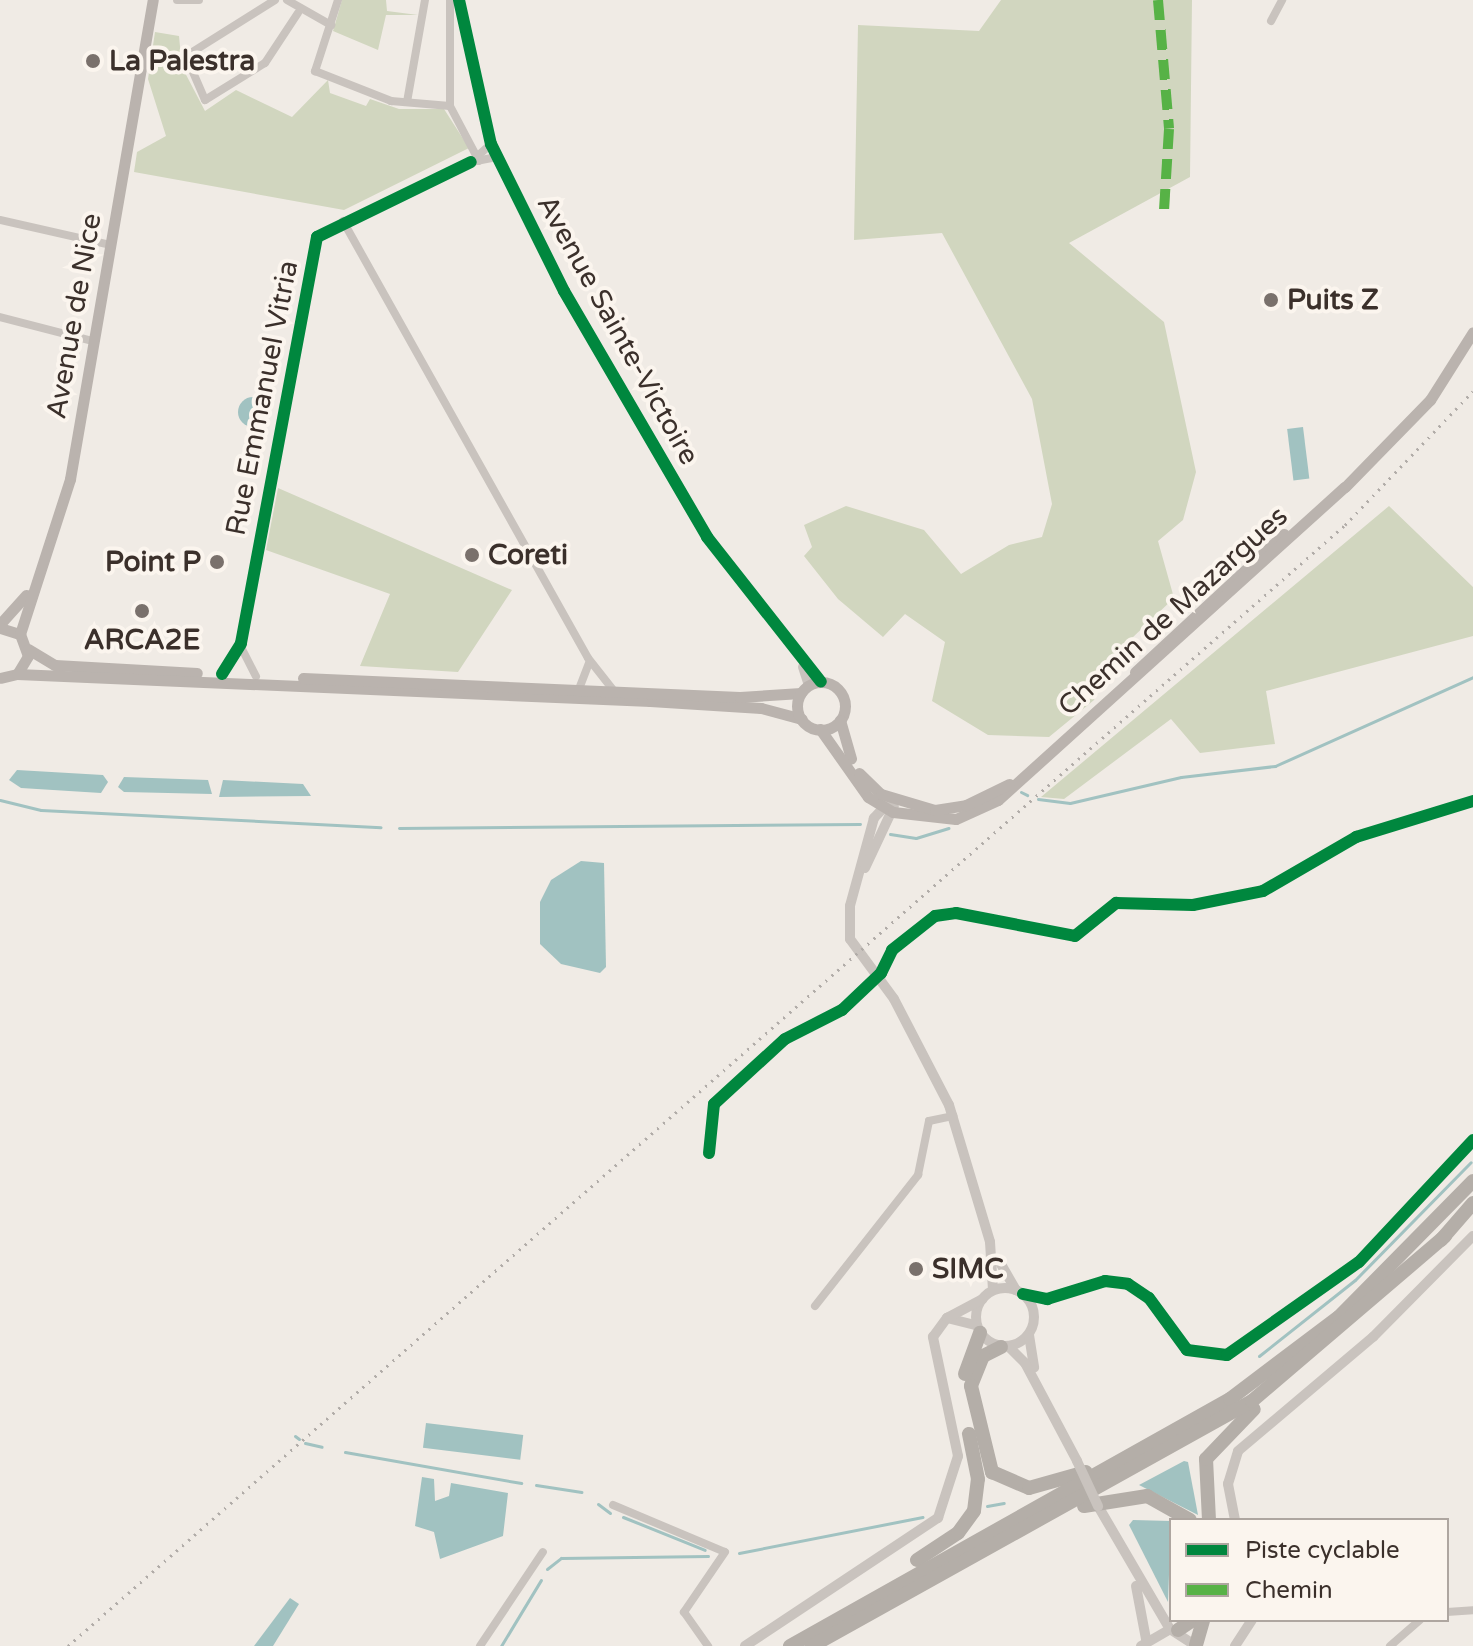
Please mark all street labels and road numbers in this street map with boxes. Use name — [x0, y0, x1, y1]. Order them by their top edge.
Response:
street label: Avenue Sainte-Victoire — [530, 189, 706, 471]
street label: Avenue de Nice — [39, 211, 109, 421]
street label: Rue Emmanuel Vitria — [219, 258, 305, 538]
street label: Chemin de Mazargues — [1051, 499, 1295, 723]

